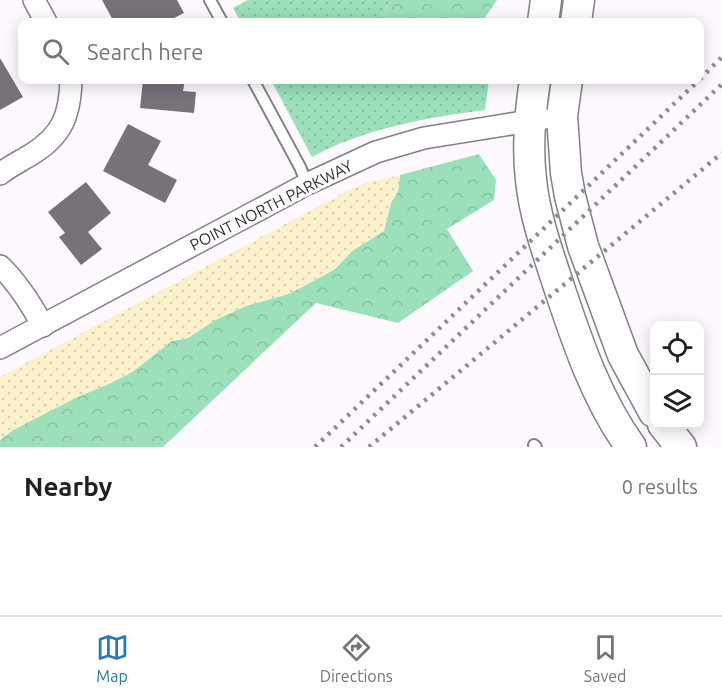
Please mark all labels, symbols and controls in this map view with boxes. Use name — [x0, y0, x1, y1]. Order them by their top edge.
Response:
search box — [18, 18, 704, 84]
icon: search — [39, 35, 72, 68]
text: Search here — [87, 39, 203, 64]
street label: POINT NORTH PARKWAY — [187, 156, 356, 254]
map controls — [650, 321, 704, 429]
button: locate — [650, 321, 704, 375]
button: layers — [650, 375, 704, 429]
text: Nearby — [24, 472, 112, 501]
text: 0 results — [622, 475, 698, 498]
tab: Map — [96, 631, 129, 685]
tab: Directions — [320, 631, 393, 685]
tab: Saved — [584, 631, 626, 685]

